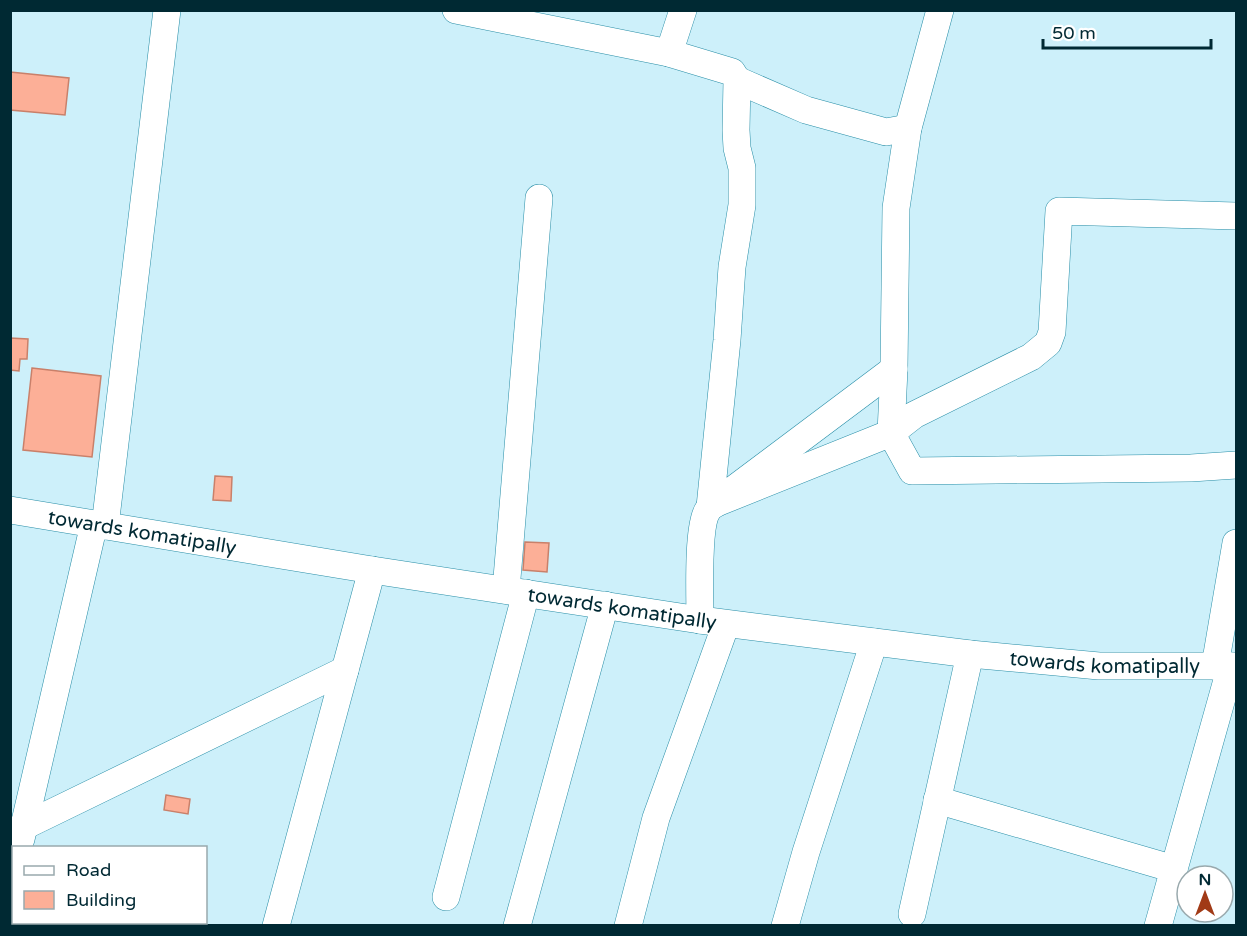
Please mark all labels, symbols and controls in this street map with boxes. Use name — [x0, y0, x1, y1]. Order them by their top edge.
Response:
scale bar — [1043, 12, 1211, 50]
text: 50 m — [1052, 22, 1096, 44]
street label: towards komatipally — [46, 505, 238, 560]
street label: towards komatipally — [526, 583, 718, 635]
street label: towards komatipally — [1008, 647, 1200, 679]
legend — [12, 846, 207, 924]
text: Road — [66, 859, 111, 881]
north arrow — [1175, 864, 1235, 924]
text: N — [1199, 870, 1211, 890]
text: Building — [66, 889, 136, 911]

